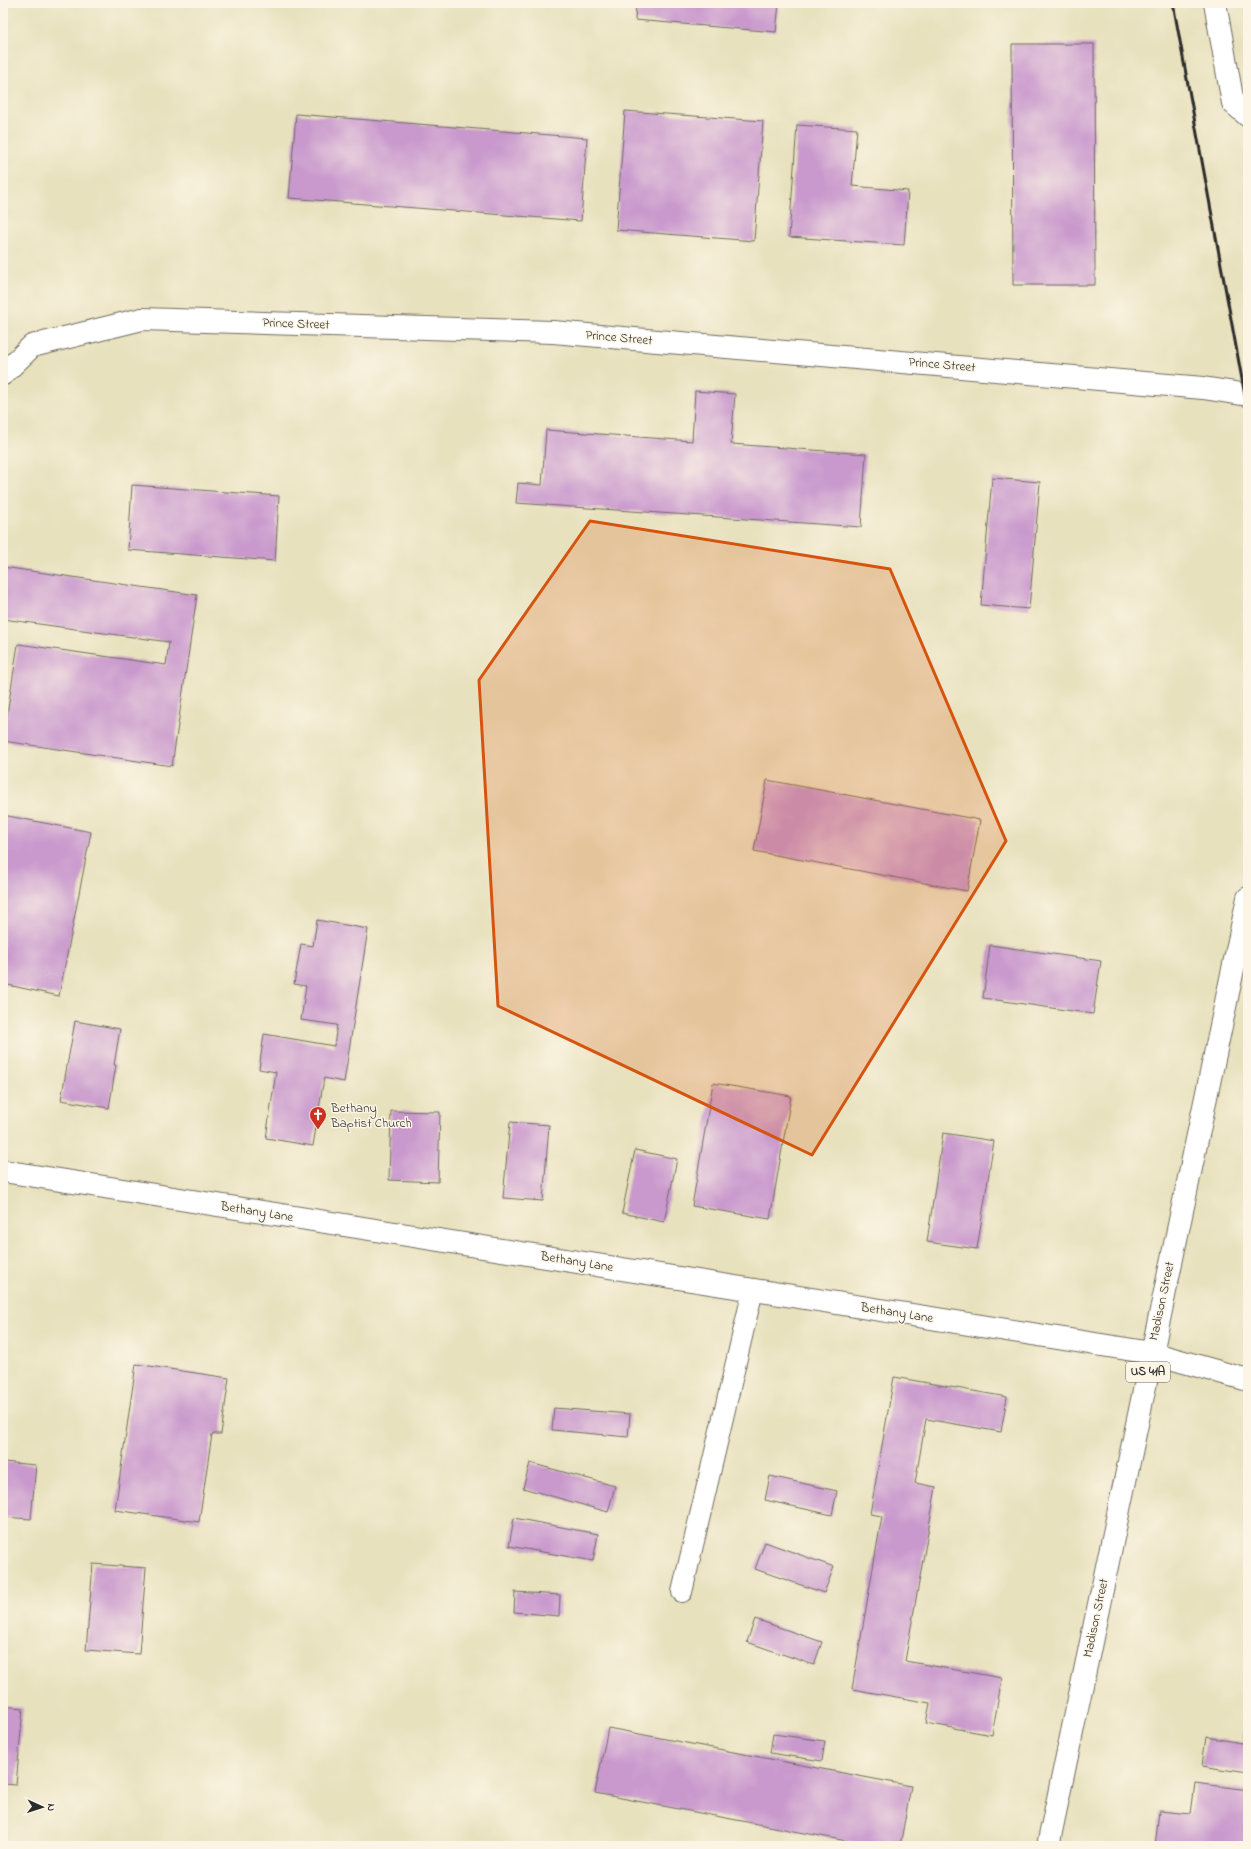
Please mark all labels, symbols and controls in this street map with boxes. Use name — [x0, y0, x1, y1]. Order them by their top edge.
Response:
street label: Prince Street — [262, 313, 331, 335]
street label: Prince Street — [585, 326, 654, 350]
street label: Prince Street — [908, 353, 977, 377]
place label: Bethany Baptist Church — [330, 1099, 411, 1133]
church icon: Bethany Baptist Church — [308, 1105, 328, 1130]
street label: Bethany Lane — [218, 1197, 295, 1228]
street label: Bethany Lane — [538, 1247, 615, 1278]
street label: Madison Street — [1144, 1259, 1180, 1342]
street label: Bethany Lane — [858, 1298, 935, 1329]
road number: US 41A — [1126, 1362, 1170, 1382]
street label: Madison Street — [1078, 1576, 1114, 1659]
north arrow — [22, 1787, 62, 1827]
text: N — [43, 1803, 59, 1812]

